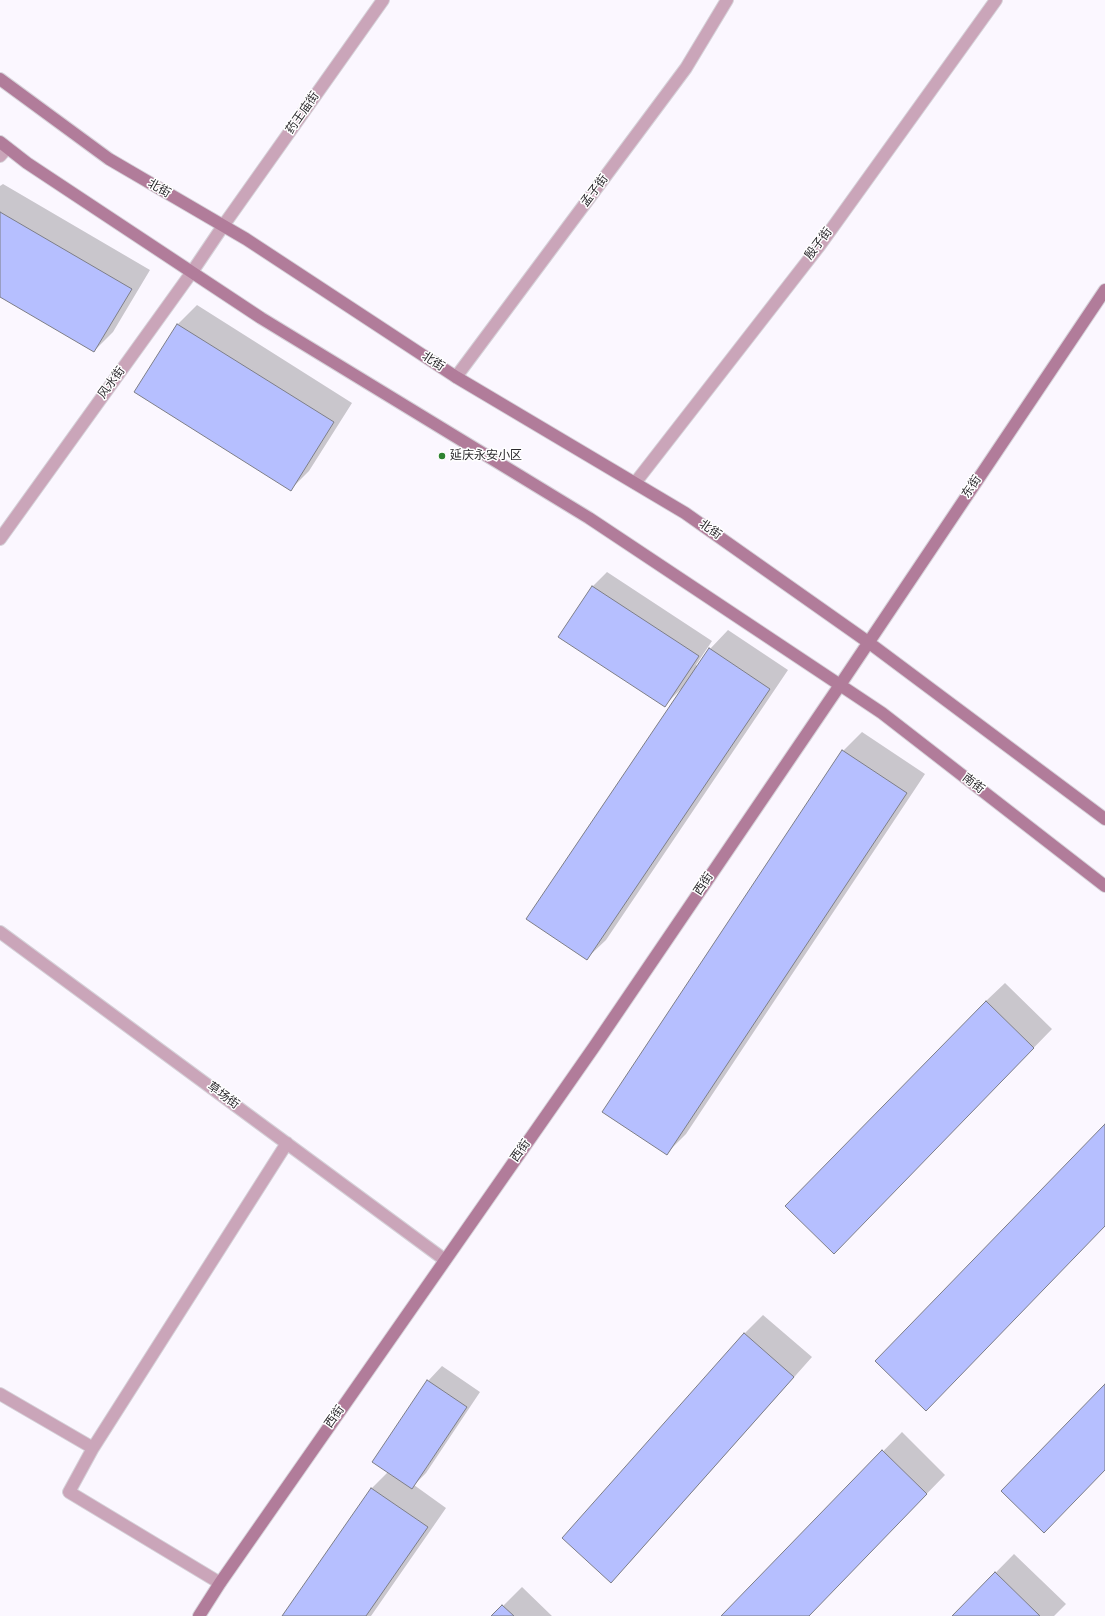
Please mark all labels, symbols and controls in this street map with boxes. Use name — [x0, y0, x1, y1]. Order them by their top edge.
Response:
street label: 药王庙街 — [283, 89, 323, 137]
street label: 孟子街 — [578, 172, 612, 210]
street label: 北街 — [145, 177, 173, 201]
street label: 殷子街 — [802, 225, 836, 263]
street label: 北街 — [419, 349, 447, 375]
street label: 风水街 — [96, 364, 128, 402]
place label: 延庆永安小区 — [450, 449, 522, 463]
marker: 延庆永安小区 — [437, 451, 447, 461]
street label: 东街 — [959, 473, 985, 501]
street label: 北街 — [696, 517, 724, 543]
street label: 南街 — [959, 771, 987, 797]
street label: 西街 — [691, 870, 717, 898]
street label: 草场街 — [204, 1080, 242, 1112]
street label: 西街 — [508, 1137, 534, 1165]
street label: 西街 — [322, 1403, 348, 1431]

